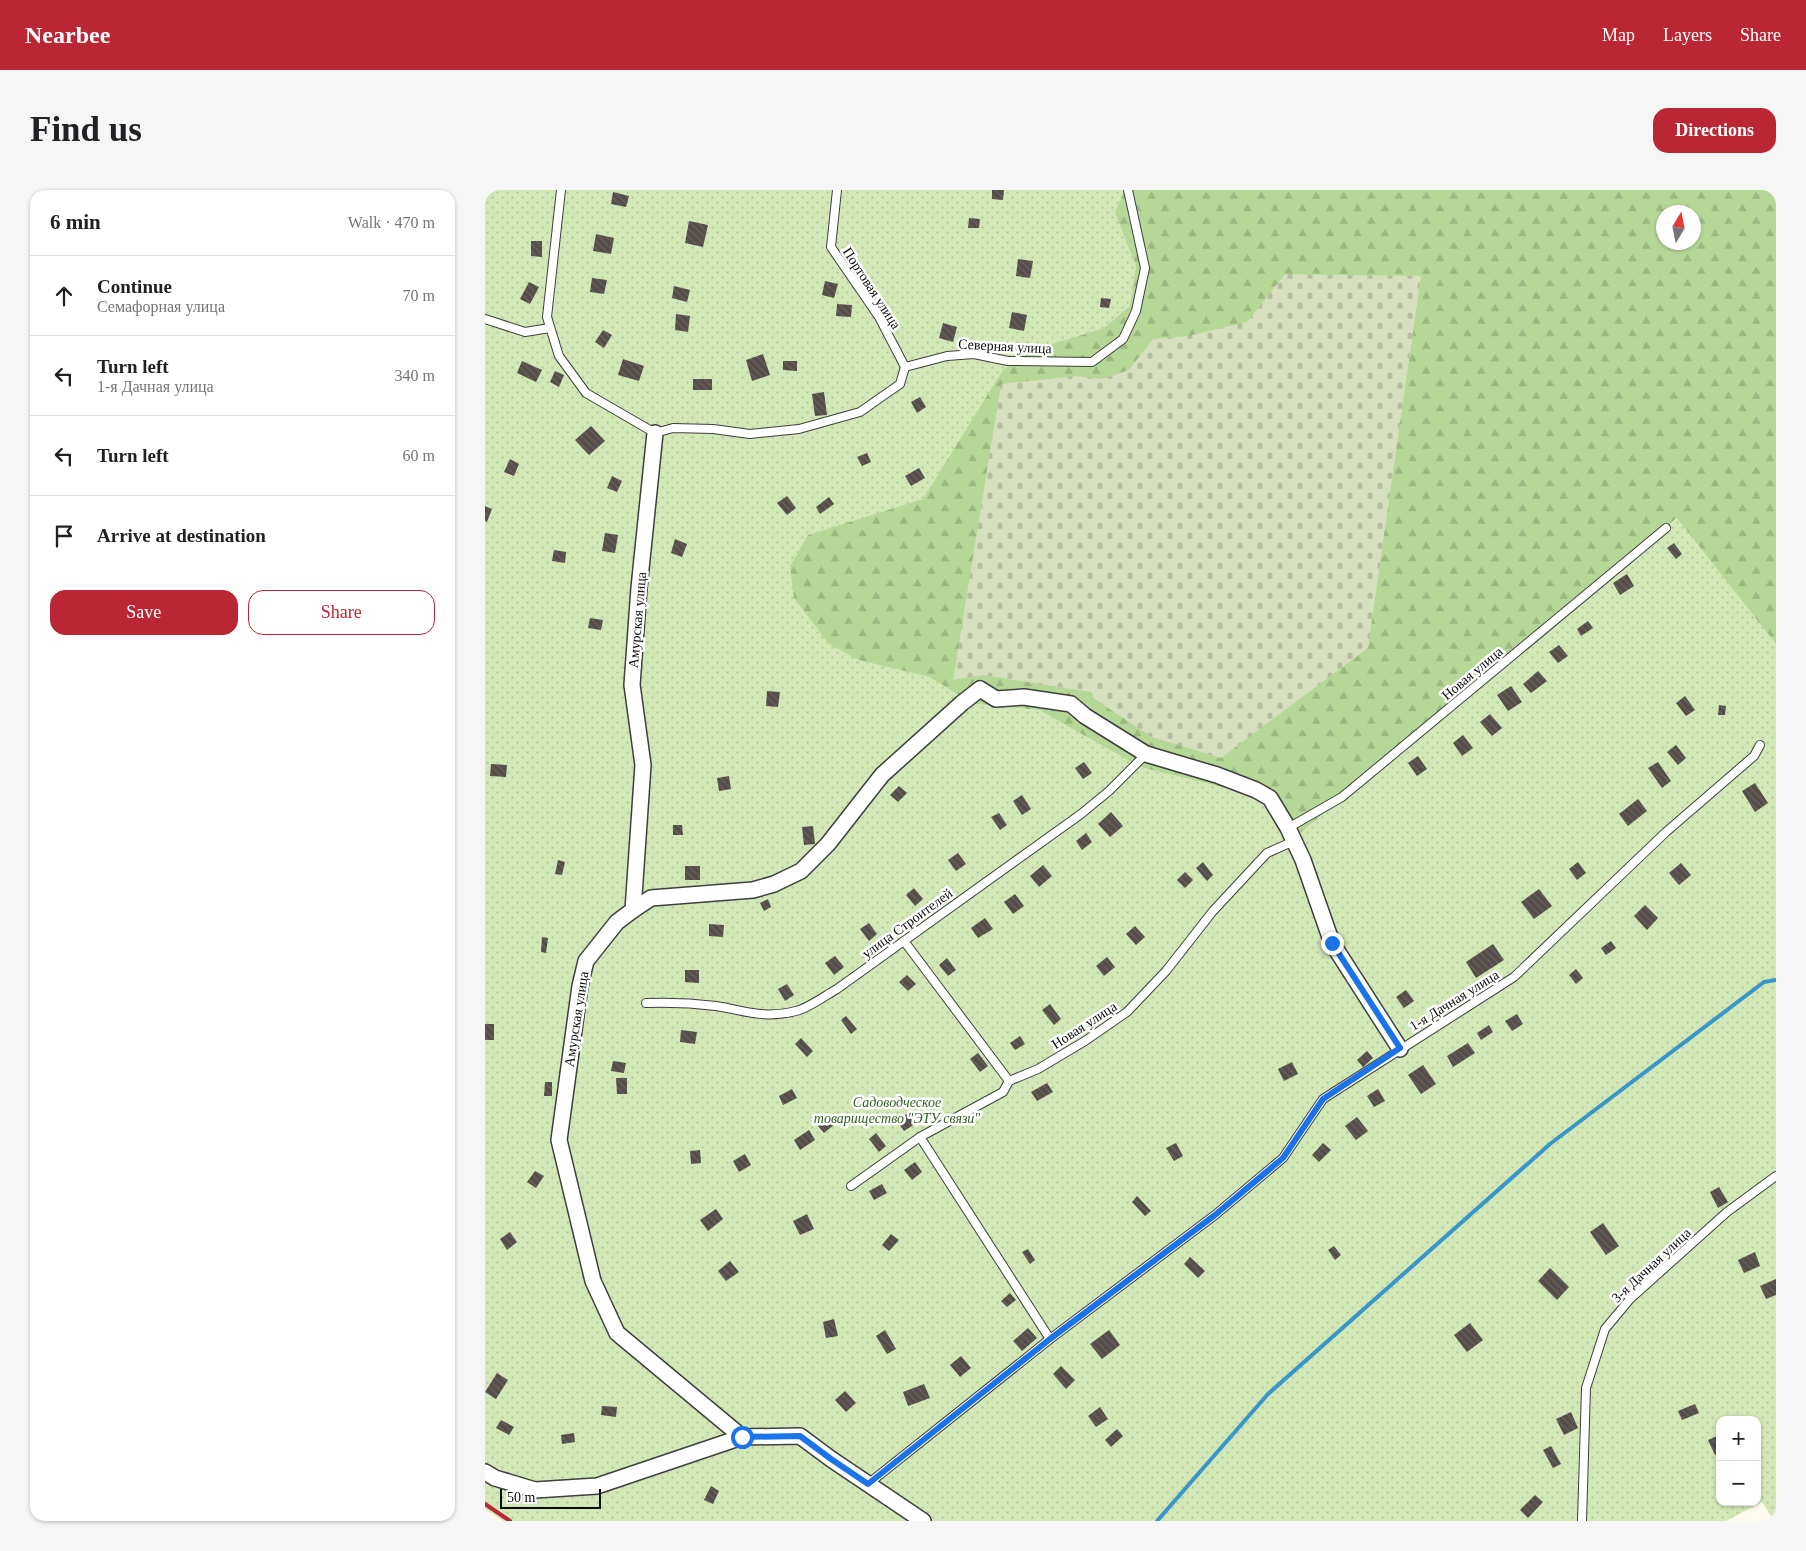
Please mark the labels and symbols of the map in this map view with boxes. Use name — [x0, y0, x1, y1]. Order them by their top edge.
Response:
north arrow — [1656, 205, 1701, 250]
street label: Портовая улица — [840, 245, 904, 332]
street label: Северная улица — [958, 337, 1053, 356]
street label: Амурская улица — [626, 571, 649, 669]
street label: Новая улица — [1439, 643, 1506, 703]
street label: улица Строителей — [859, 885, 956, 961]
route end — [1321, 932, 1344, 955]
street label: 1-я Дачная улица — [1407, 967, 1502, 1034]
street label: Амурская улица — [562, 969, 592, 1068]
street label: Новая улица — [1049, 998, 1120, 1052]
park label: Садоводческое товарищество "ЭТУ связи" — [814, 1095, 980, 1126]
street label: 3-я Дачная улица — [1609, 1225, 1694, 1306]
route start — [731, 1426, 754, 1449]
scale bar — [500, 1486, 601, 1509]

